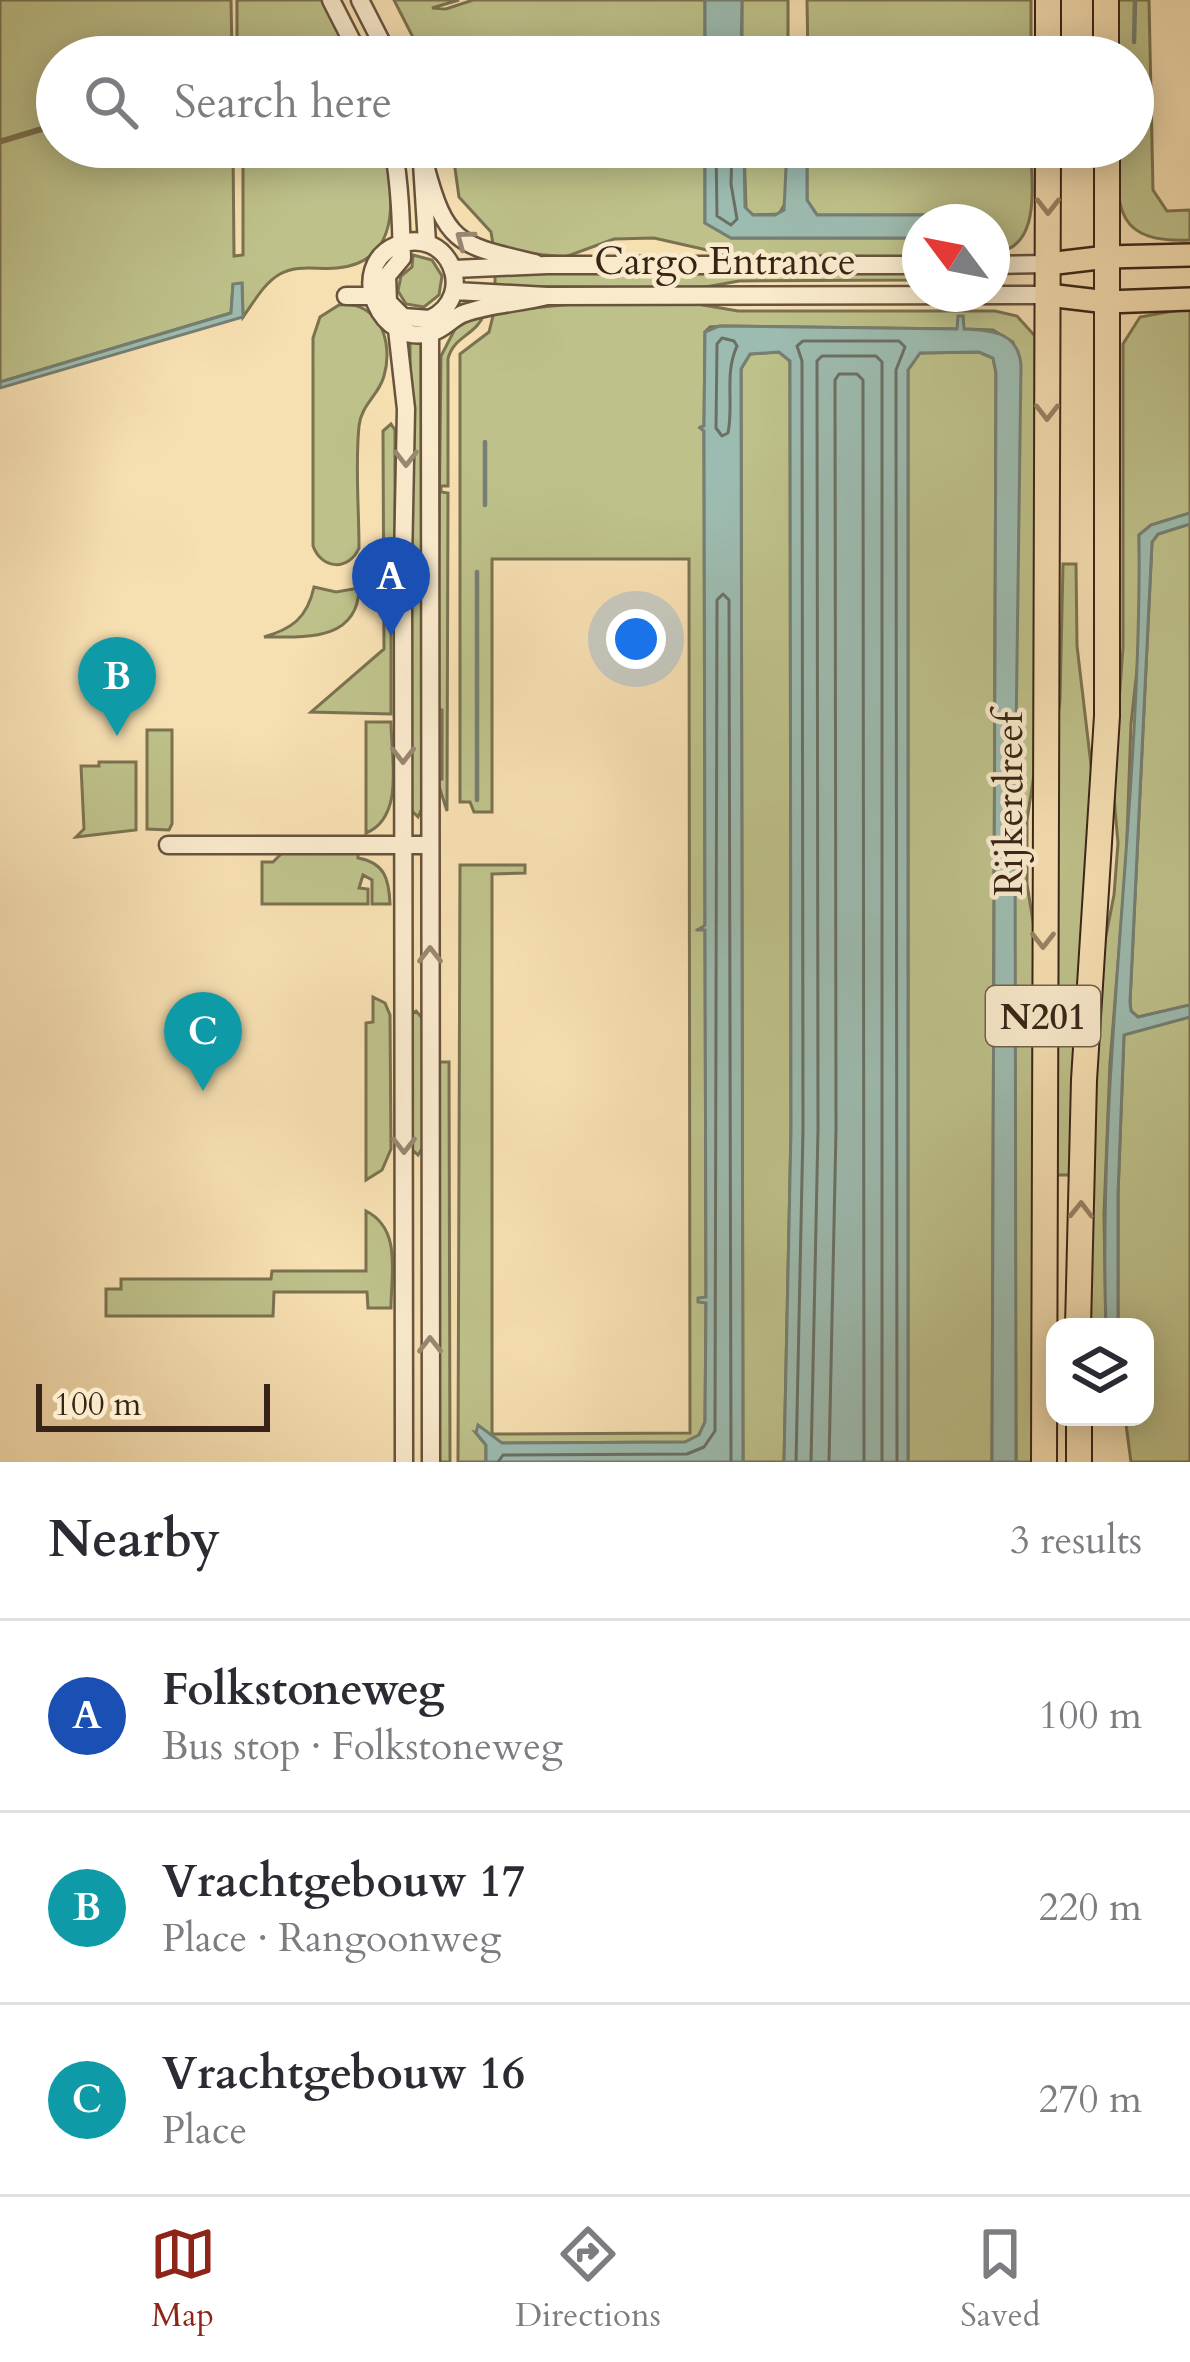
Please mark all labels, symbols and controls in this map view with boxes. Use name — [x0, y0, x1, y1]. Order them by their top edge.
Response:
search box — [36, 36, 1154, 168]
icon: search — [78, 69, 144, 135]
text: Search here — [174, 72, 392, 133]
one-way arrow — [1035, 198, 1061, 216]
north arrow — [902, 204, 1010, 312]
one-way arrow — [456, 232, 478, 253]
street label: Cargo Entrance — [594, 235, 856, 288]
one-way arrow — [1034, 404, 1060, 422]
one-way arrow — [393, 450, 419, 468]
pin: A — [352, 537, 430, 636]
your location — [606, 609, 666, 669]
pin: B — [78, 637, 156, 736]
street label: Rijkerdreef — [983, 706, 1036, 896]
one-way arrow — [390, 747, 416, 765]
one-way arrow — [1030, 932, 1056, 950]
one-way arrow — [417, 945, 443, 963]
road number: N201 — [986, 986, 1100, 1046]
pin: C — [164, 992, 242, 1091]
one-way arrow — [390, 1136, 416, 1155]
one-way arrow — [1067, 1200, 1093, 1219]
map controls — [1046, 1318, 1154, 1426]
button: layers — [1046, 1318, 1154, 1426]
one-way arrow — [417, 1335, 443, 1353]
scale bar — [36, 1378, 270, 1431]
text: 100 m — [54, 1382, 141, 1427]
text: Nearby — [48, 1505, 220, 1575]
text: 3 results — [1010, 1514, 1142, 1567]
text: Folkstoneweg — [162, 1659, 445, 1720]
text: A — [72, 1689, 102, 1742]
text: 100 m — [1039, 1689, 1142, 1742]
text: Bus stop · Folkstoneweg — [162, 1720, 563, 1773]
text: Vrachtgebouw 17 — [162, 1851, 525, 1912]
text: B — [73, 1881, 101, 1934]
text: 220 m — [1039, 1881, 1142, 1934]
text: Place · Rangoonweg — [162, 1912, 501, 1965]
text: Vrachtgebouw 16 — [162, 2043, 525, 2104]
text: C — [72, 2073, 102, 2126]
text: 270 m — [1039, 2073, 1142, 2126]
text: Place — [162, 2104, 247, 2157]
tab: Map — [150, 2221, 216, 2338]
tab: Directions — [515, 2221, 661, 2338]
tab: Saved — [960, 2221, 1040, 2338]

